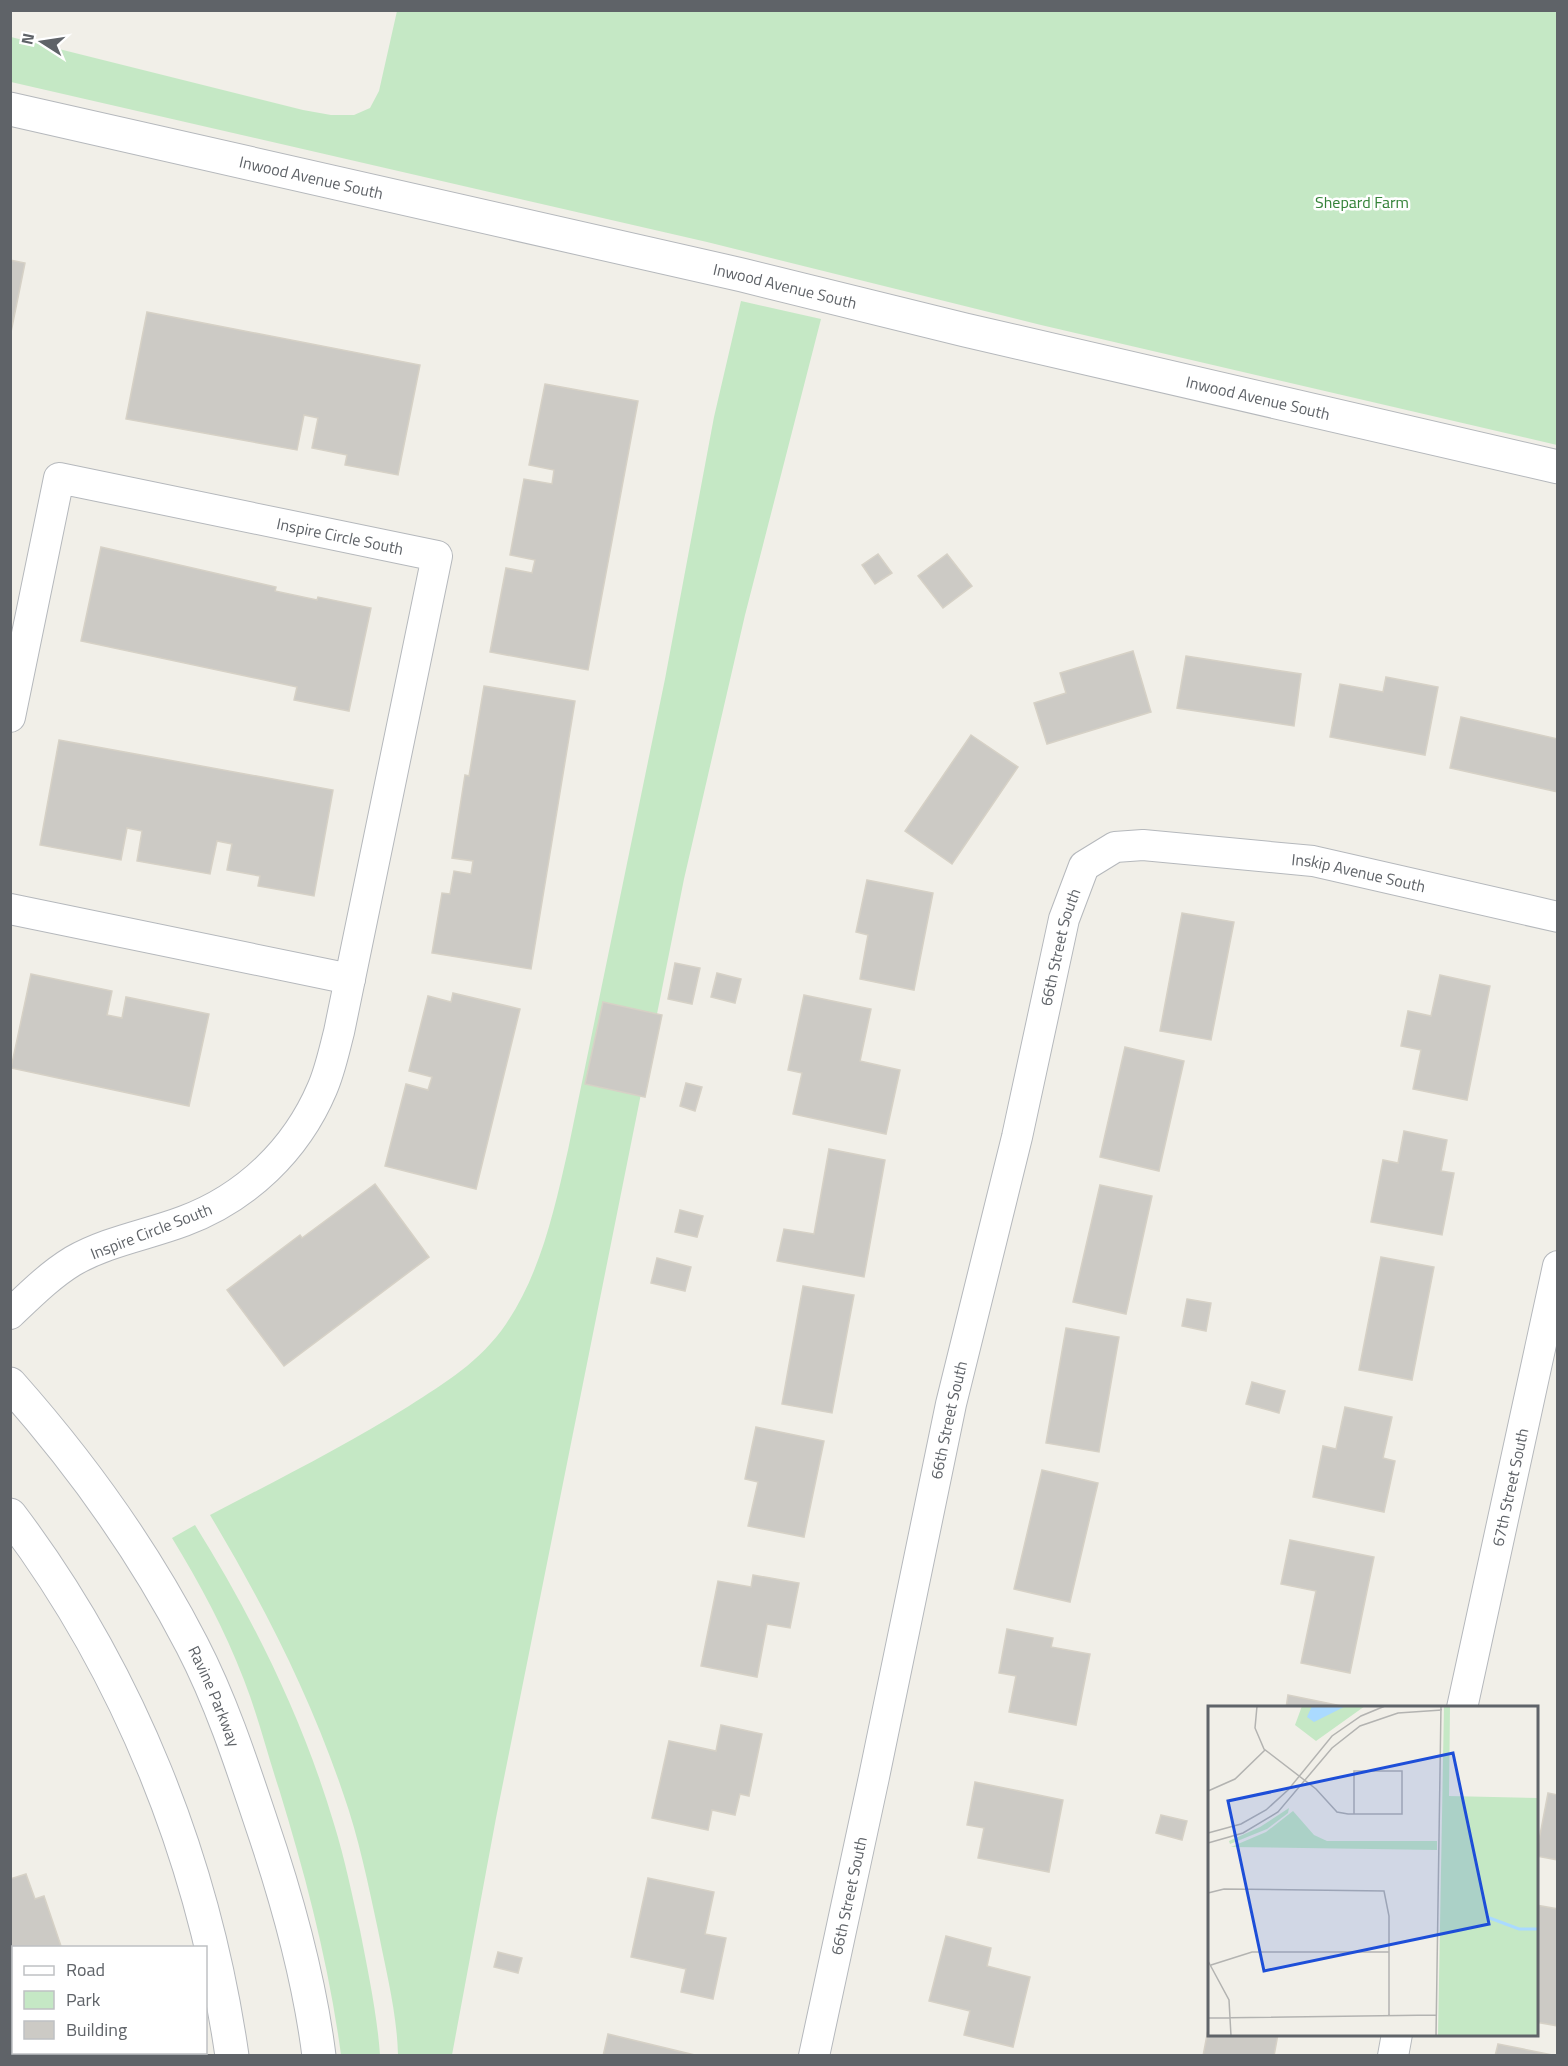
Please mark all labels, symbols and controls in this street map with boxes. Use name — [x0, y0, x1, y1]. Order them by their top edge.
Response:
north arrow — [12, 12, 72, 72]
text: N — [14, 31, 40, 47]
street label: Inwood Avenue South — [237, 149, 386, 205]
park label: Shepard Farm — [1315, 190, 1409, 214]
street label: Inwood Avenue South — [711, 257, 859, 315]
street label: Inwood Avenue South — [1184, 369, 1332, 426]
street label: Inspire Circle South — [275, 511, 406, 561]
street label: Inskip Avenue South — [1291, 847, 1428, 898]
street label: 66th Street South — [1034, 885, 1086, 1008]
street label: Inspire Circle South — [87, 1197, 215, 1265]
street label: 66th Street South — [924, 1358, 973, 1481]
street label: 67th Street South — [1485, 1426, 1534, 1549]
street label: Ravine Parkway — [182, 1641, 246, 1750]
inset map — [1208, 1706, 1538, 2036]
street label: 66th Street South — [824, 1834, 873, 1957]
legend — [12, 1946, 207, 2054]
text: Road — [66, 1956, 105, 1983]
text: Park — [66, 1986, 101, 2013]
text: Building — [66, 2016, 127, 2043]

